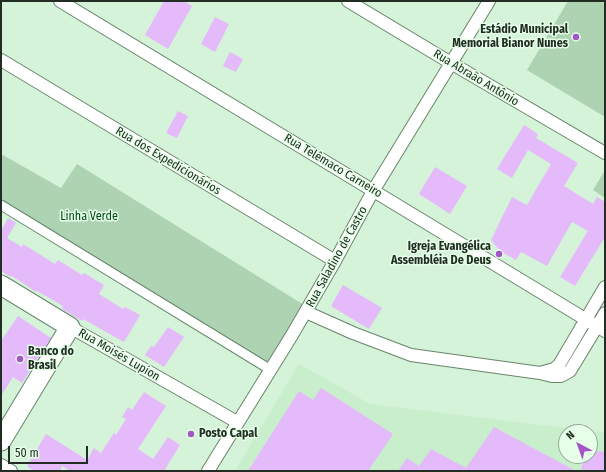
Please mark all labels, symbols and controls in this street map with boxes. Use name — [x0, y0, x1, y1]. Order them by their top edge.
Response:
place label: Estádio Municipal Memorial Bianor Nunes — [452, 23, 568, 51]
marker: Estádio Municipal Memorial Bianor Nunes — [571, 32, 581, 42]
street label: Rua Abraão Antônio — [431, 47, 521, 109]
street label: Rua dos Expedicionários — [113, 124, 223, 198]
street label: Rua Telêmaco Carneiro — [281, 131, 385, 201]
street label: Rua Saladino de Castro — [303, 204, 371, 310]
park label: Linha Verde — [60, 210, 118, 224]
place label: Igreja Evangélica Assembléia De Deus — [391, 240, 491, 268]
marker: Igreja Evangélica Assembléia De Deus — [494, 249, 504, 259]
street label: Rua Moisés Lupion — [76, 326, 162, 384]
place label: Banco do Brasil — [28, 345, 74, 373]
marker: Banco do Brasil — [15, 354, 25, 364]
north arrow — [558, 424, 598, 464]
place label: Posto Capal — [199, 427, 257, 441]
text: N — [564, 428, 577, 442]
marker: Posto Capal — [186, 429, 196, 439]
scale bar — [10, 438, 90, 464]
text: 50 m — [15, 446, 39, 460]

